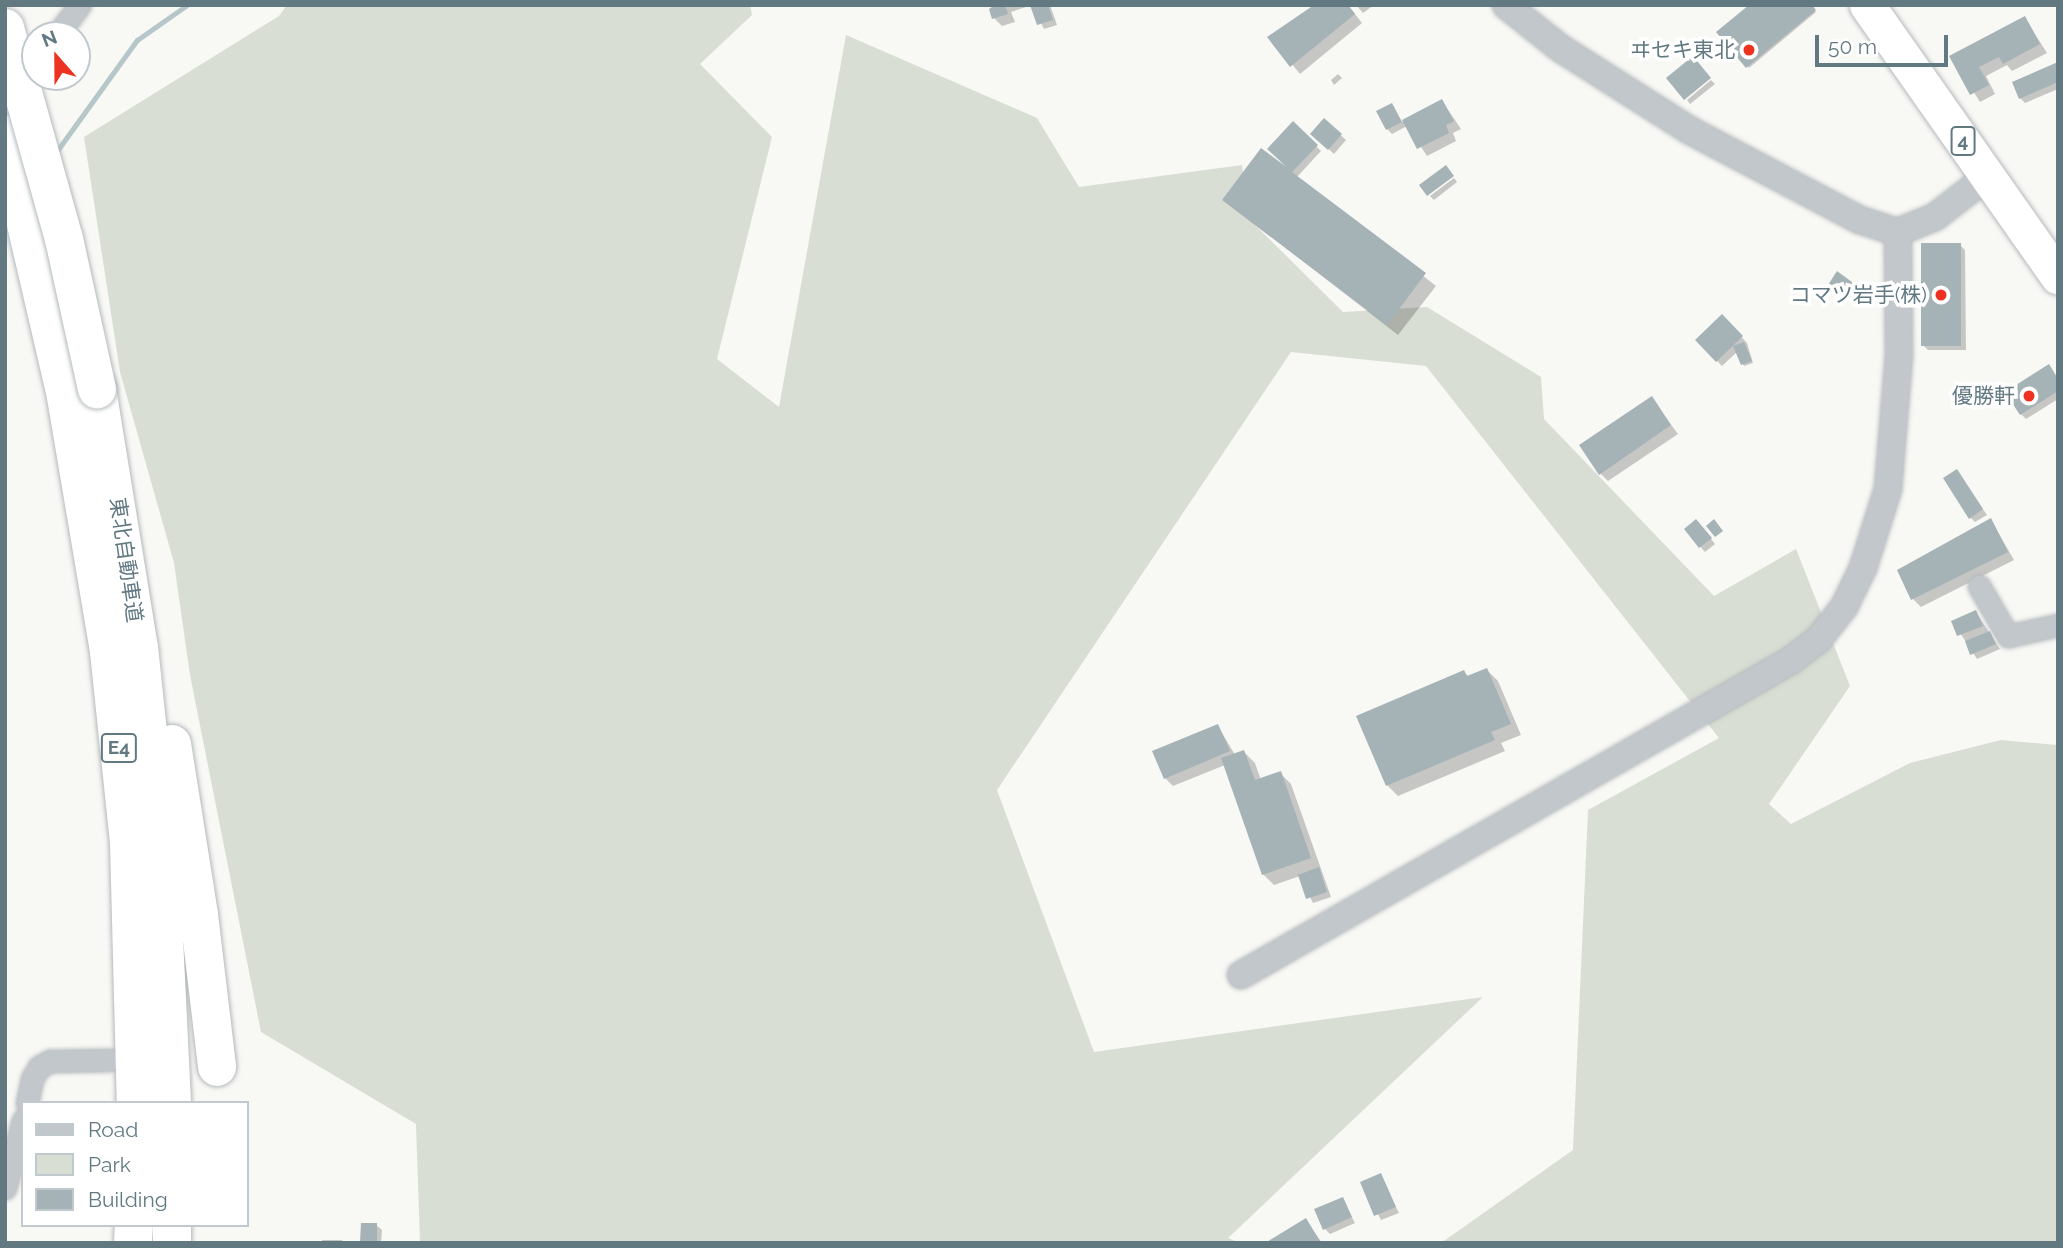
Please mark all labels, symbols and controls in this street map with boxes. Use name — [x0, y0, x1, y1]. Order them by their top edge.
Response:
north arrow — [21, 21, 91, 91]
scale bar — [1818, 21, 1951, 65]
text: N — [38, 25, 60, 51]
text: 50 m — [1828, 34, 1877, 59]
place label: ヰセキ東北 — [1630, 37, 1735, 63]
marker: ヰセキ東北 — [1741, 42, 1757, 58]
road number: 4 — [1949, 125, 1977, 156]
place label: コマツ岩手(株) — [1790, 282, 1927, 308]
marker: コマツ岩手(株) — [1933, 287, 1949, 303]
place label: 優勝軒 — [1952, 383, 2015, 409]
marker: 優勝軒 — [2021, 388, 2037, 404]
street label: 東北自動車道 — [105, 496, 147, 624]
road number: E4 — [100, 733, 138, 764]
legend — [21, 1101, 248, 1227]
text: Road — [88, 1117, 138, 1142]
text: Park — [88, 1152, 131, 1177]
text: Building — [88, 1187, 168, 1212]

